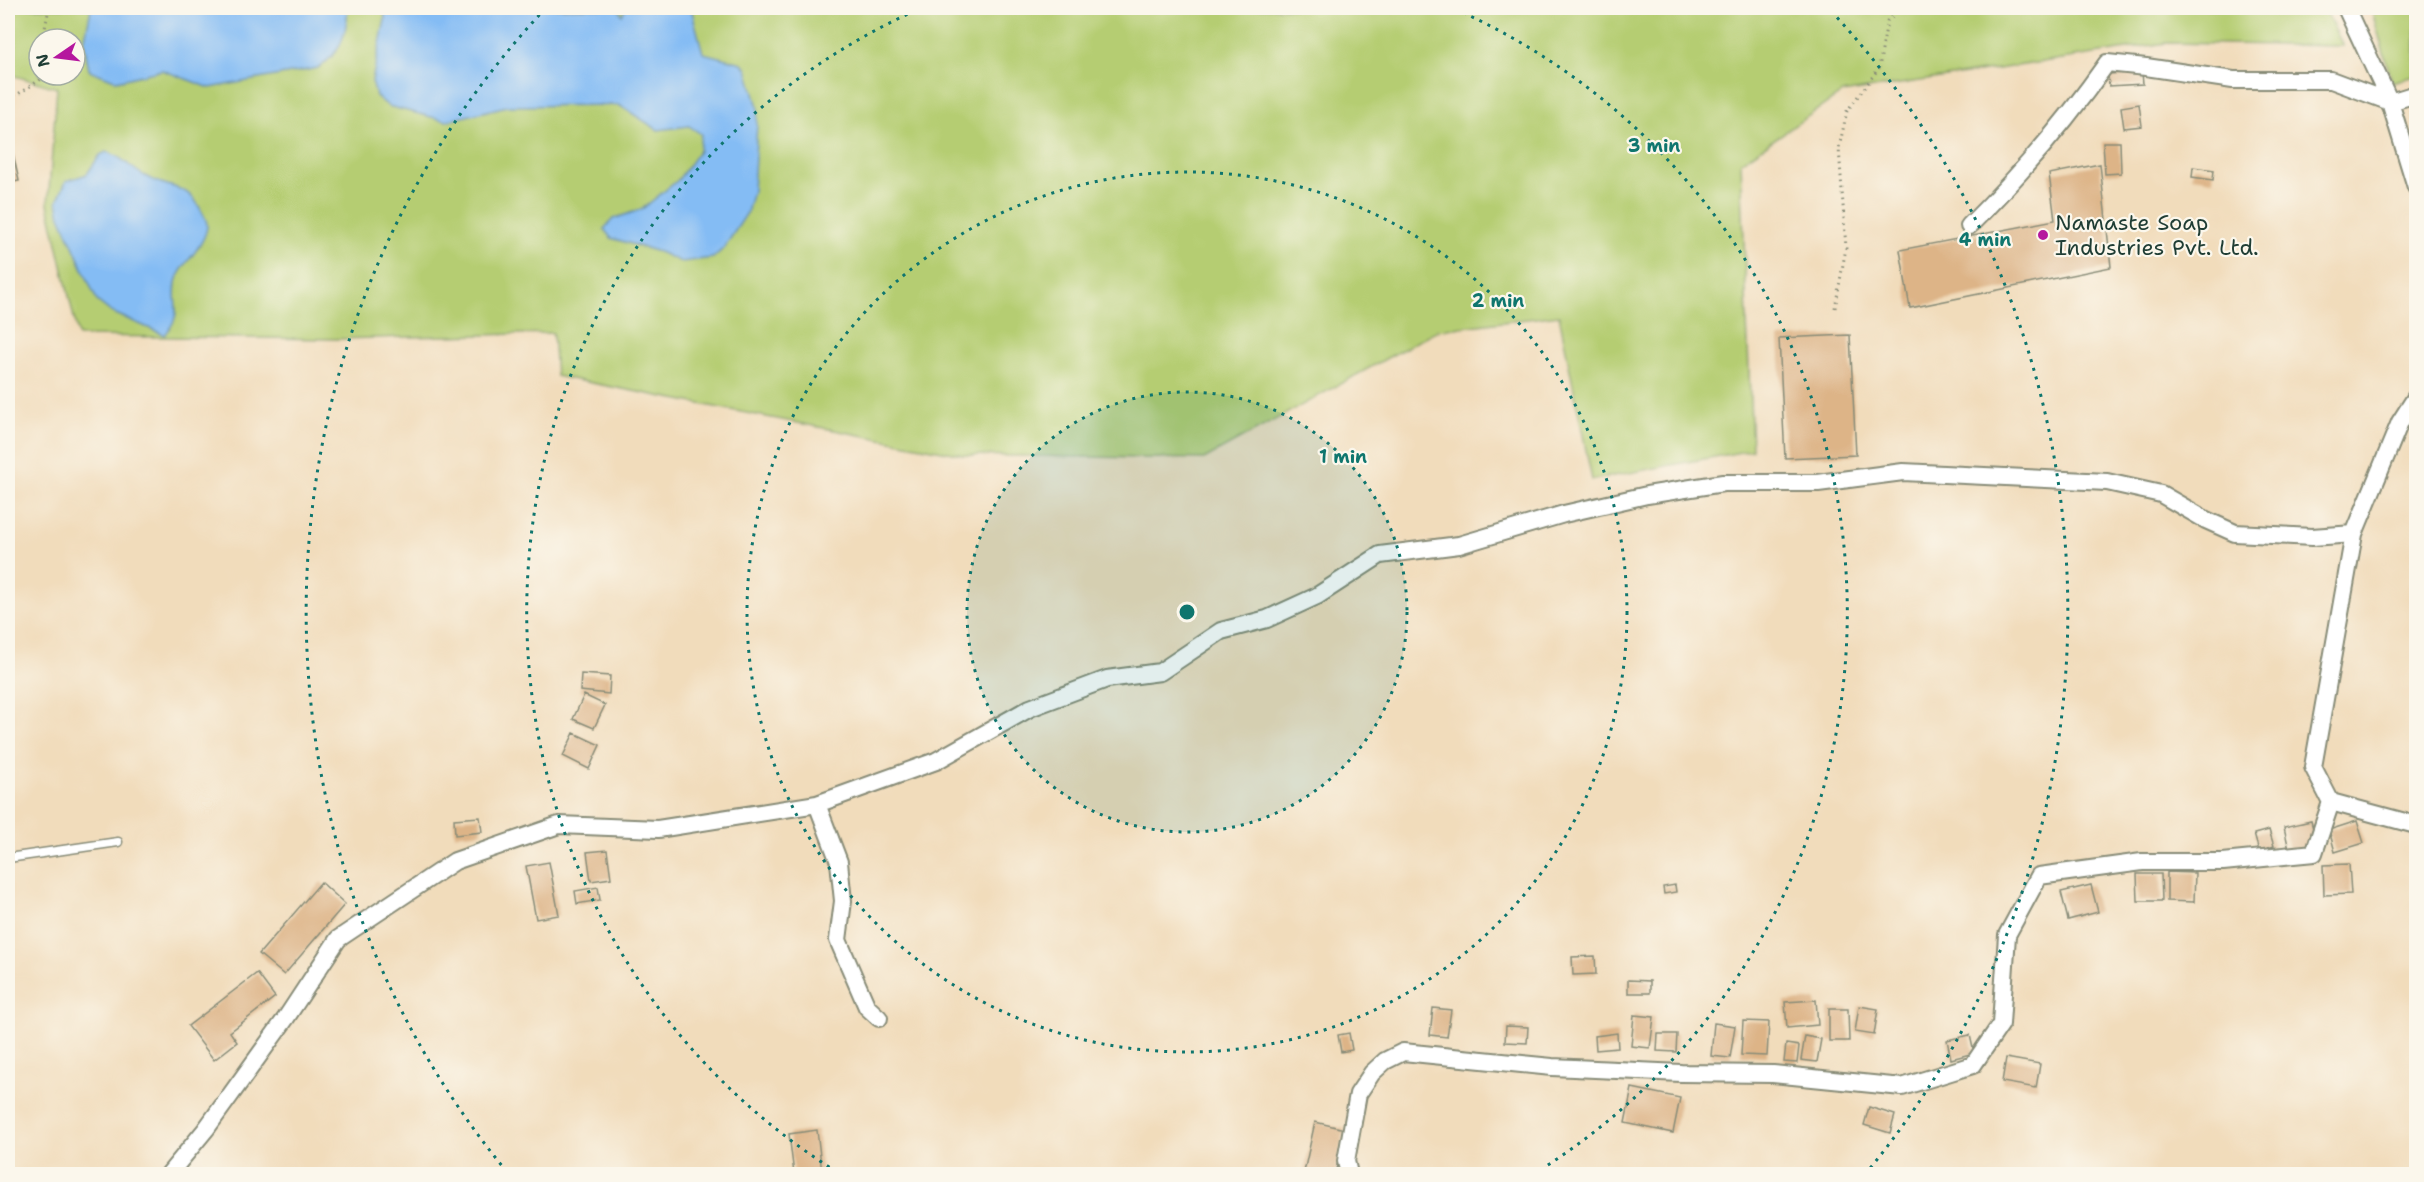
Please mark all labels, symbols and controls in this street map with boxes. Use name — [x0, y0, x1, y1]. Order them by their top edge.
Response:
north arrow — [27, 27, 87, 87]
text: N — [31, 52, 55, 69]
text: 3 min — [1628, 134, 1680, 158]
place label: Namaste Soap Industries Pvt. Ltd. — [2055, 208, 2259, 262]
text: 4 min — [1959, 228, 2011, 252]
marker: Namaste Soap Industries Pvt. Ltd. — [2036, 228, 2050, 242]
text: 2 min — [1472, 289, 1524, 313]
text: 1 min — [1319, 445, 1367, 469]
centre of rings — [1177, 602, 1197, 622]

